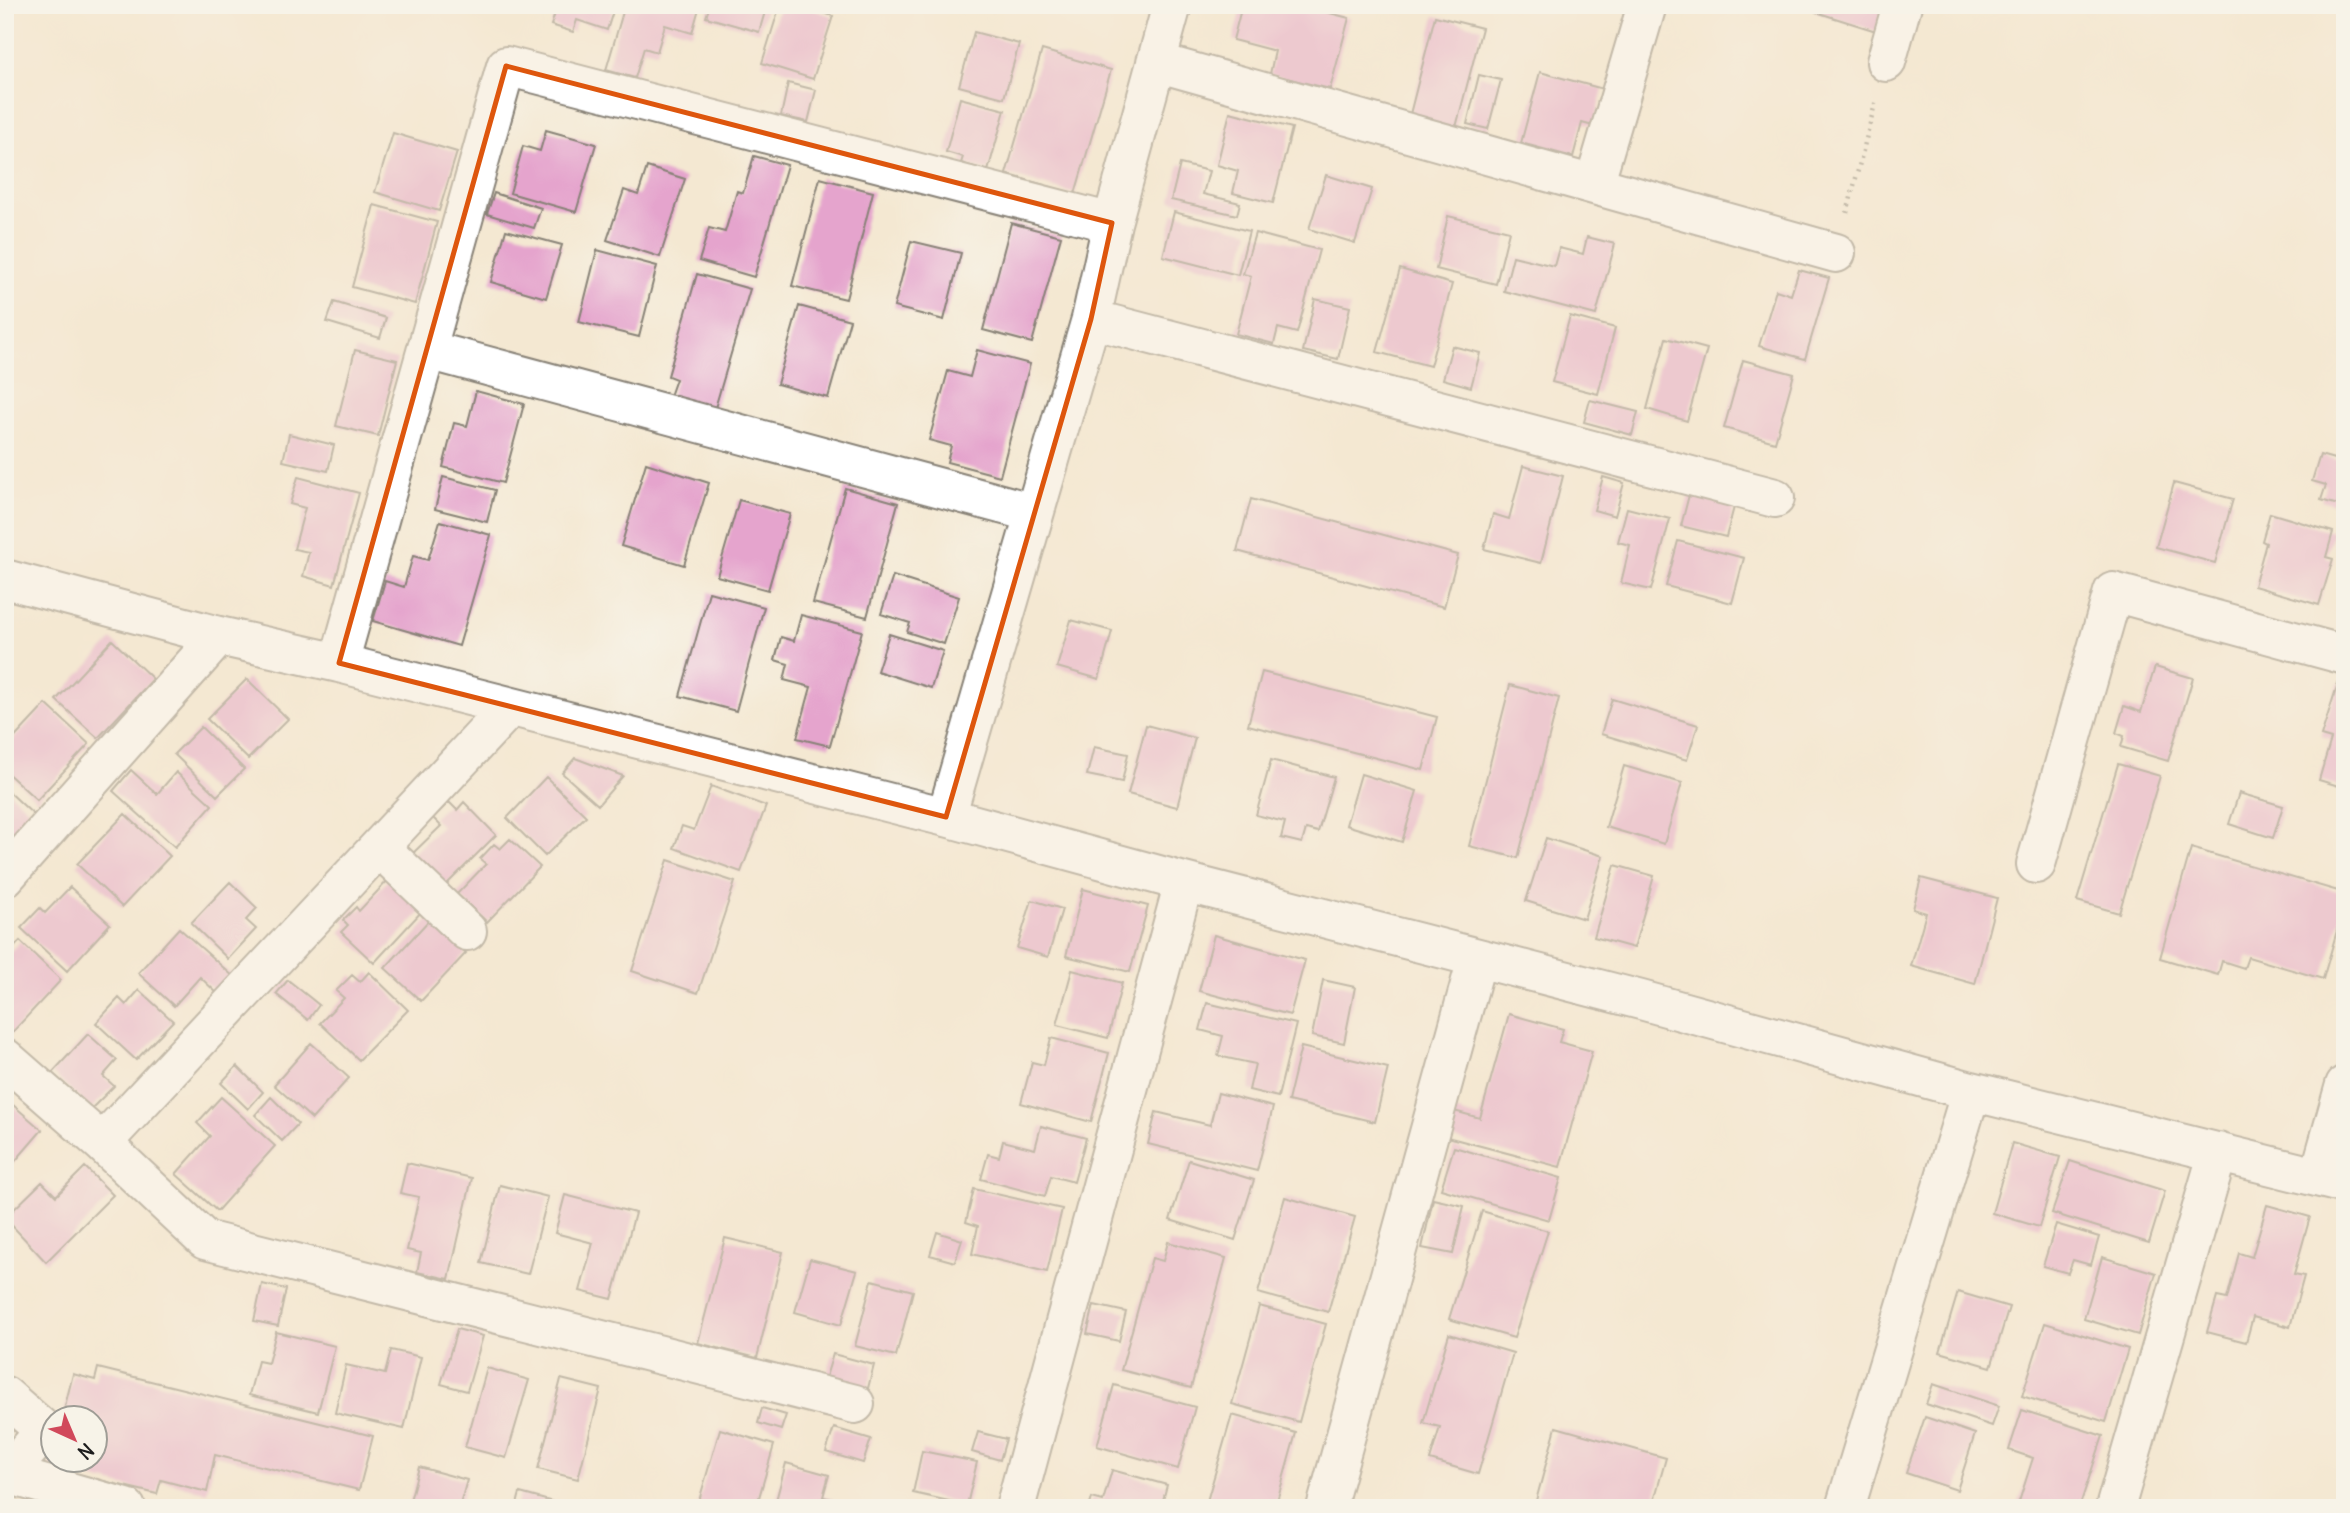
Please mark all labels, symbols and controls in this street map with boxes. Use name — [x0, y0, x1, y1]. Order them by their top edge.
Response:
north arrow — [38, 1404, 108, 1474]
text: N — [73, 1438, 99, 1464]

